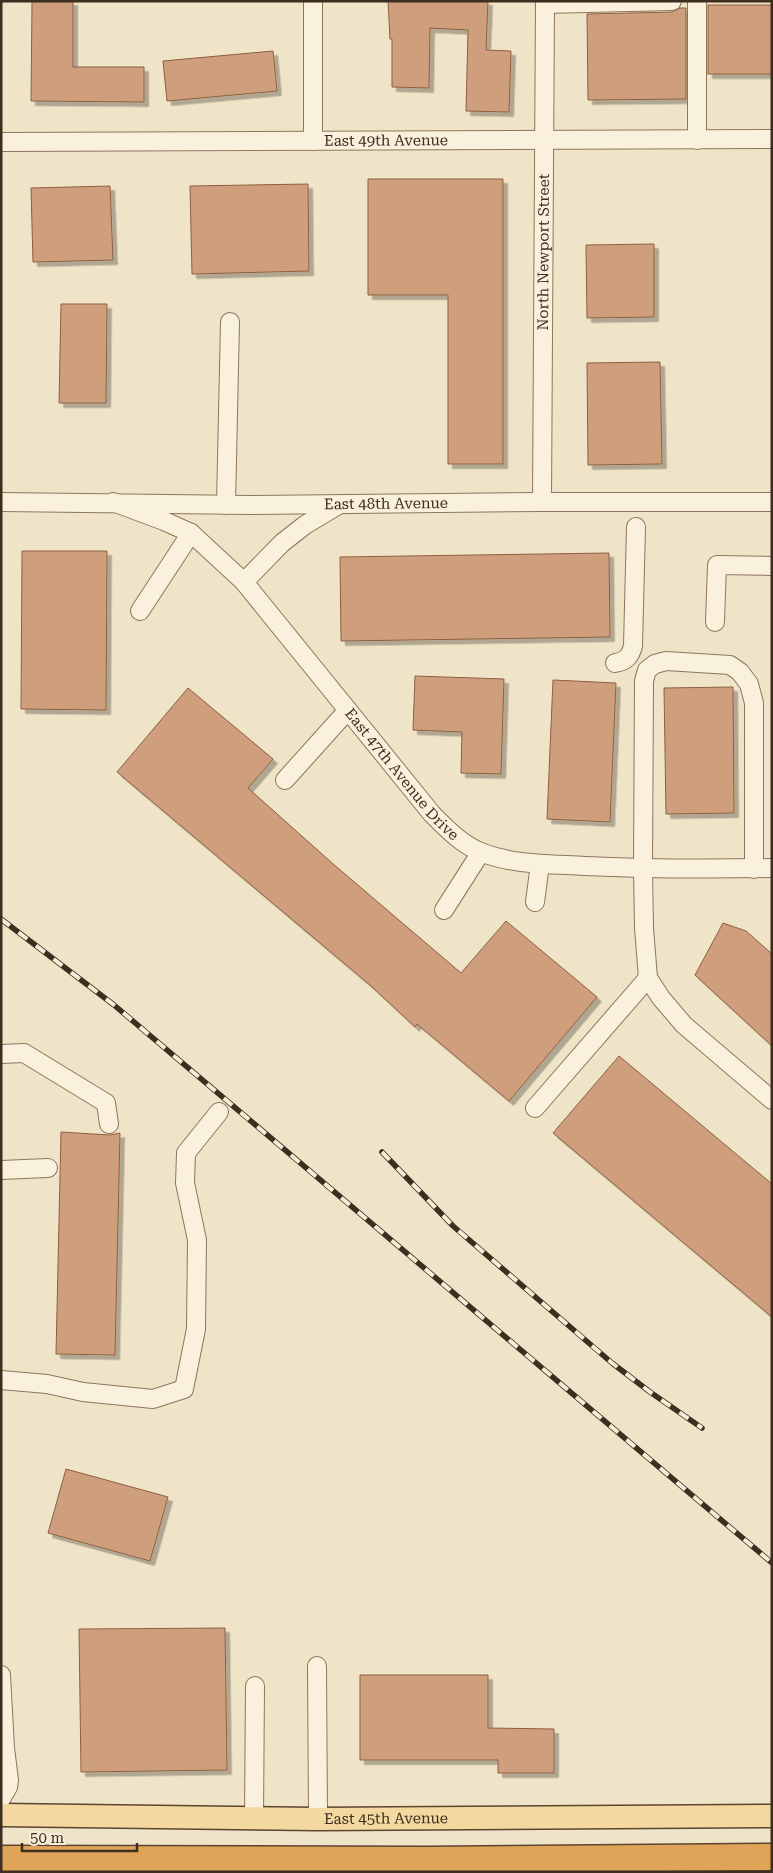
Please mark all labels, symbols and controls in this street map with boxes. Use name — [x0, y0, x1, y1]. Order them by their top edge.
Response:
street label: East 49th Avenue — [324, 131, 448, 150]
street label: North Newport Street — [534, 173, 553, 331]
street label: East 48th Avenue — [324, 494, 448, 513]
street label: East 47th Avenue Drive — [341, 705, 462, 844]
street label: East 45th Avenue — [324, 1809, 448, 1828]
scale bar — [22, 1820, 138, 1852]
text: 50 m — [30, 1829, 65, 1847]

